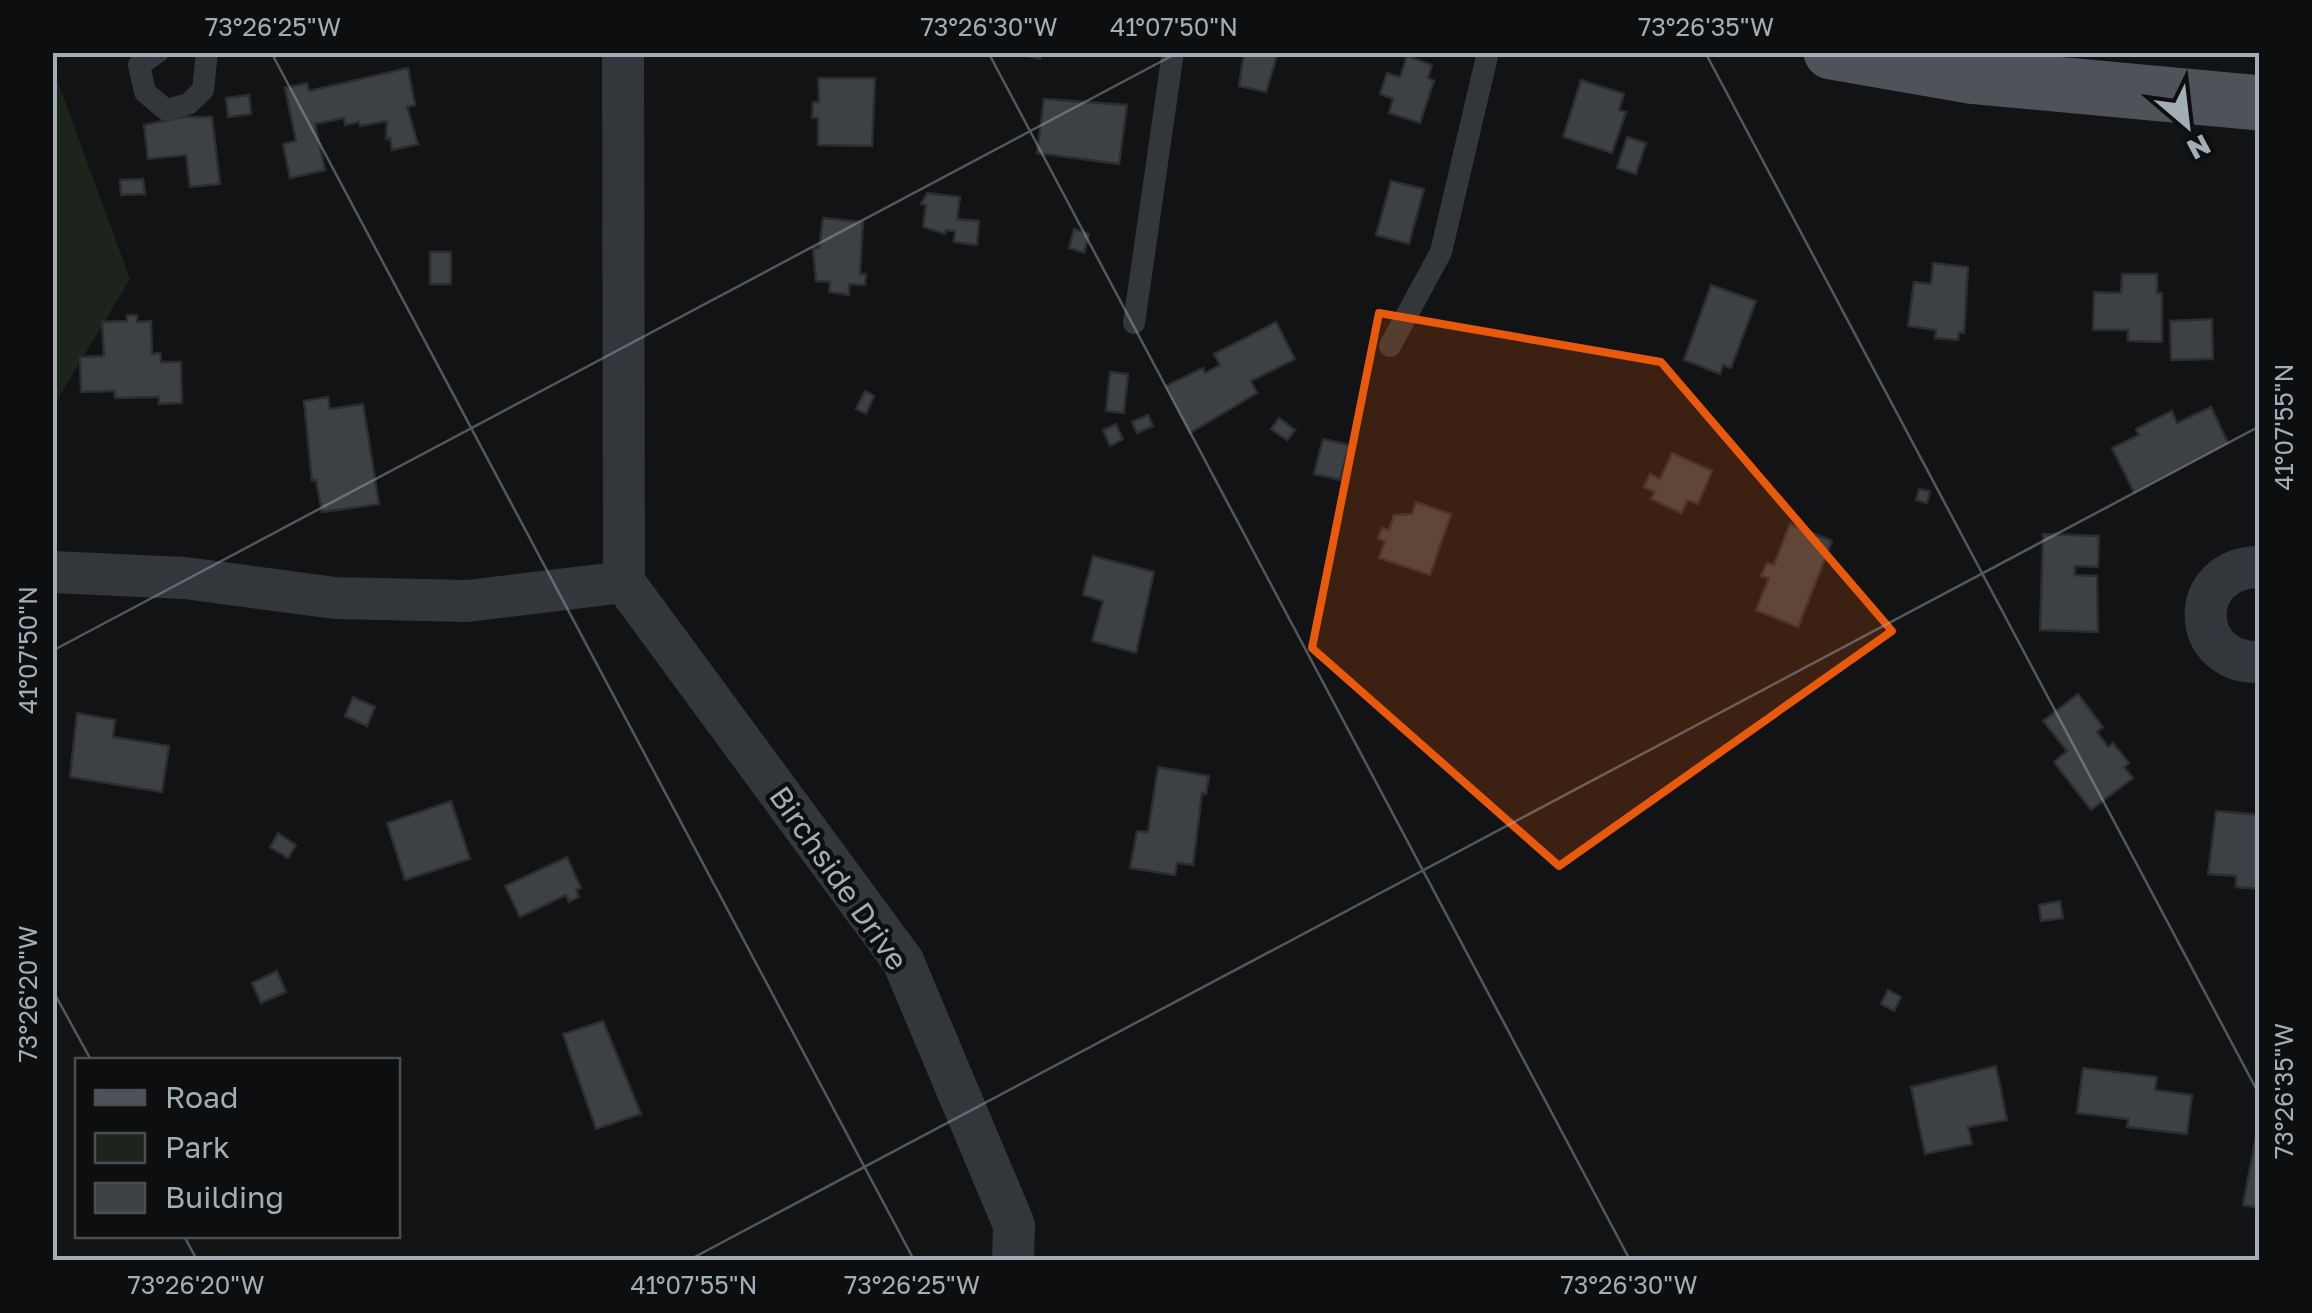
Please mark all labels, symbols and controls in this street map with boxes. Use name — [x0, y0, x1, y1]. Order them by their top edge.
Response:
text: 73°26'25"W — [205, 11, 341, 42]
text: 73°26'30"W — [920, 11, 1058, 42]
text: 41°07'50"N — [1110, 11, 1238, 42]
text: 73°26'35"W — [1638, 11, 1774, 42]
north arrow — [2137, 75, 2237, 175]
text: N — [2182, 128, 2216, 167]
text: 41°07'55"N — [2268, 363, 2299, 491]
text: 41°07'50"N — [12, 586, 43, 714]
street label: Birchside Drive — [762, 779, 916, 977]
text: 73°26'20"W — [12, 925, 43, 1063]
text: 73°26'35"W — [2268, 1023, 2299, 1159]
legend — [75, 1058, 400, 1238]
text: Road — [165, 1079, 239, 1115]
text: Park — [165, 1129, 230, 1165]
text: Building — [165, 1179, 284, 1215]
text: 73°26'20"W — [127, 1269, 265, 1300]
text: 41°07'55"N — [630, 1269, 758, 1300]
text: 73°26'25"W — [844, 1269, 980, 1300]
text: 73°26'30"W — [1560, 1269, 1698, 1300]

